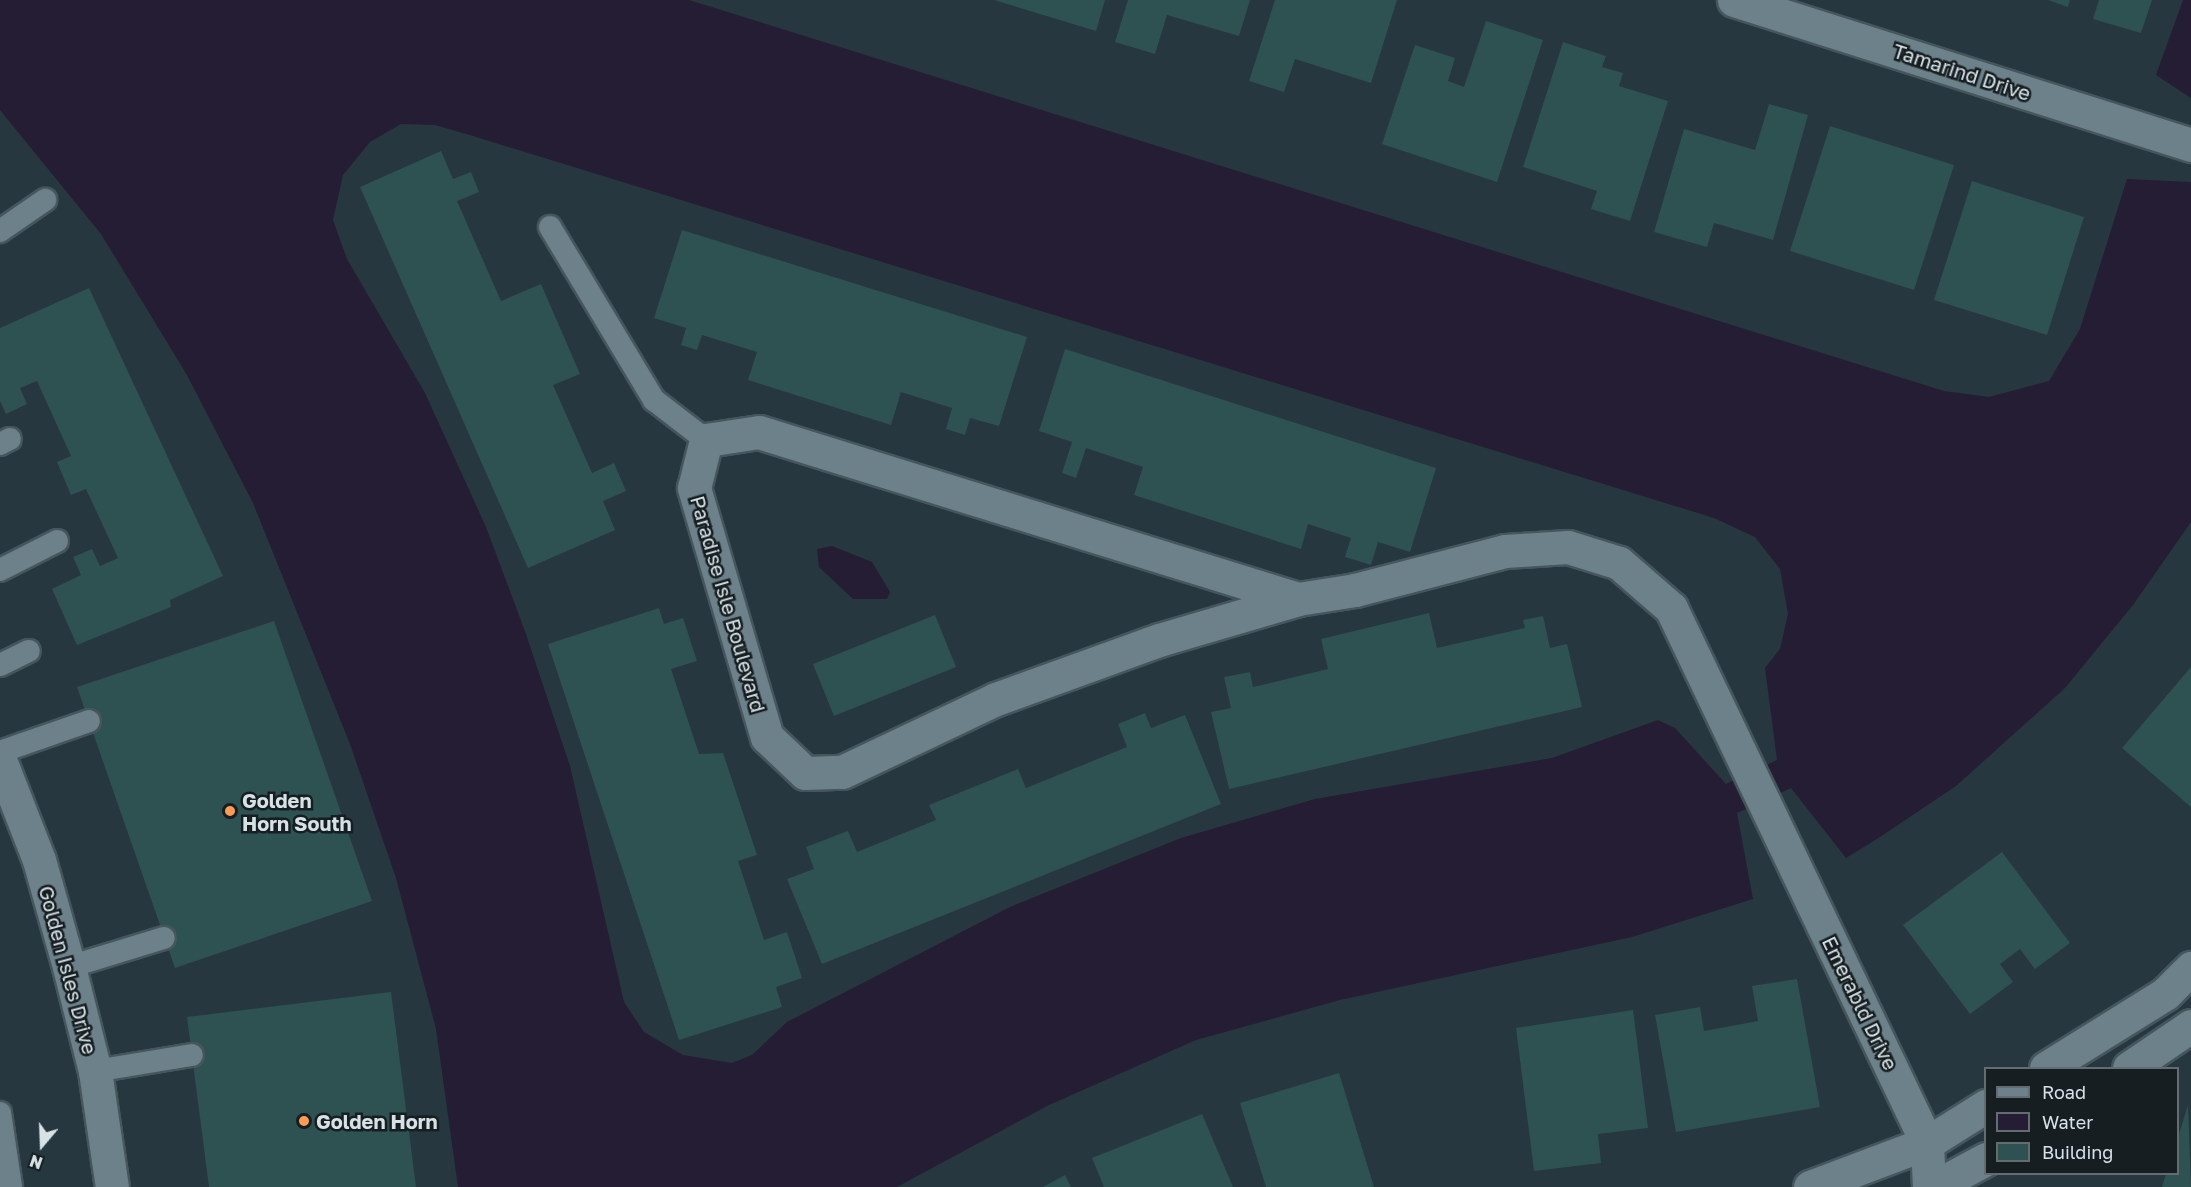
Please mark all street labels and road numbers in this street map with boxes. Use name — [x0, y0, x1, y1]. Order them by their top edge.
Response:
street label: Tamarind Drive — [1890, 38, 2034, 106]
street label: Paradise Isle Boulevard — [686, 493, 770, 715]
street label: Golden Isles Drive — [34, 883, 102, 1057]
street label: Emerabld Drive — [1817, 932, 1903, 1074]

